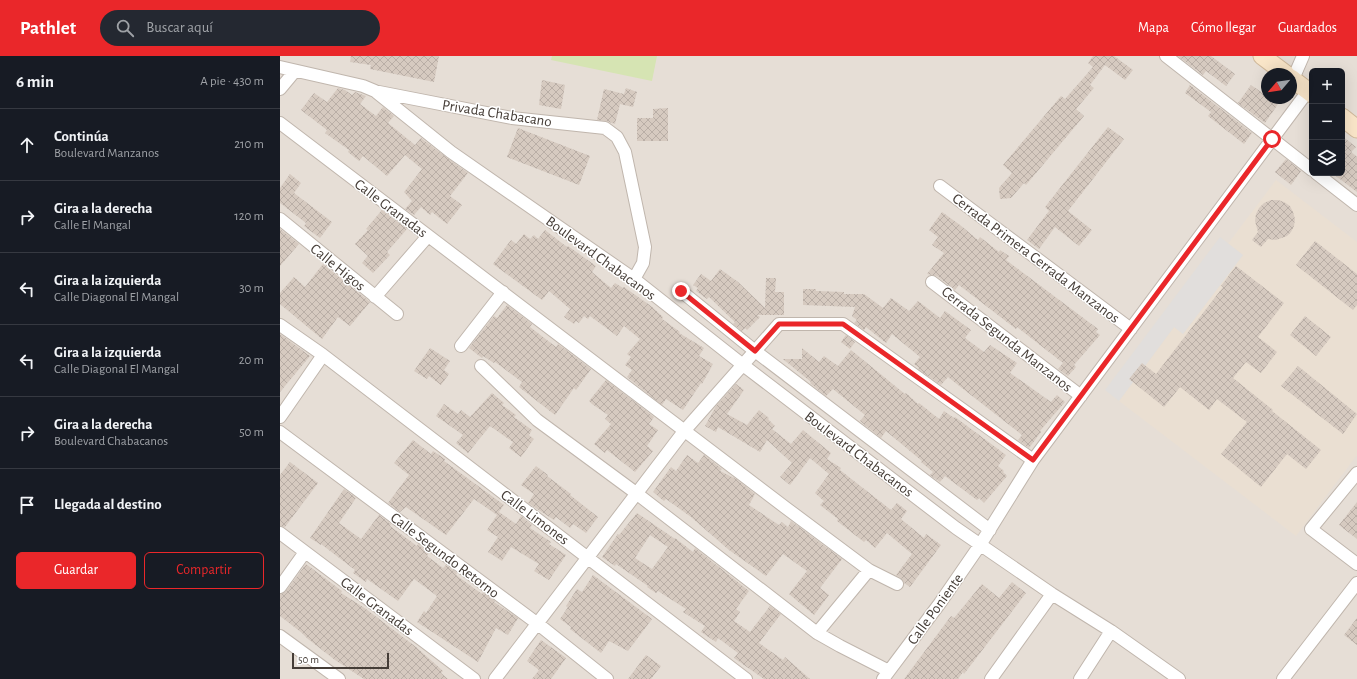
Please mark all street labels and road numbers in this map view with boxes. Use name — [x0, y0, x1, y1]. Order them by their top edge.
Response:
street label: Privada Chabacano — [441, 97, 553, 130]
street label: Calle Granadas — [352, 176, 430, 240]
street label: Cerrada Primera Cerrada Manzanos — [949, 191, 1122, 326]
street label: Boulevard Chabacanos — [543, 214, 658, 303]
street label: Calle Higos — [307, 241, 368, 294]
street label: Cerrada Segunda Manzanos — [939, 284, 1075, 395]
street label: Boulevard Chabacanos — [802, 409, 916, 500]
street label: Calle Limones — [498, 487, 571, 548]
street label: Calle Segundo Retorno — [388, 510, 502, 601]
street label: Calle Poniente — [905, 571, 966, 647]
street label: Calle Granadas — [338, 574, 416, 638]

